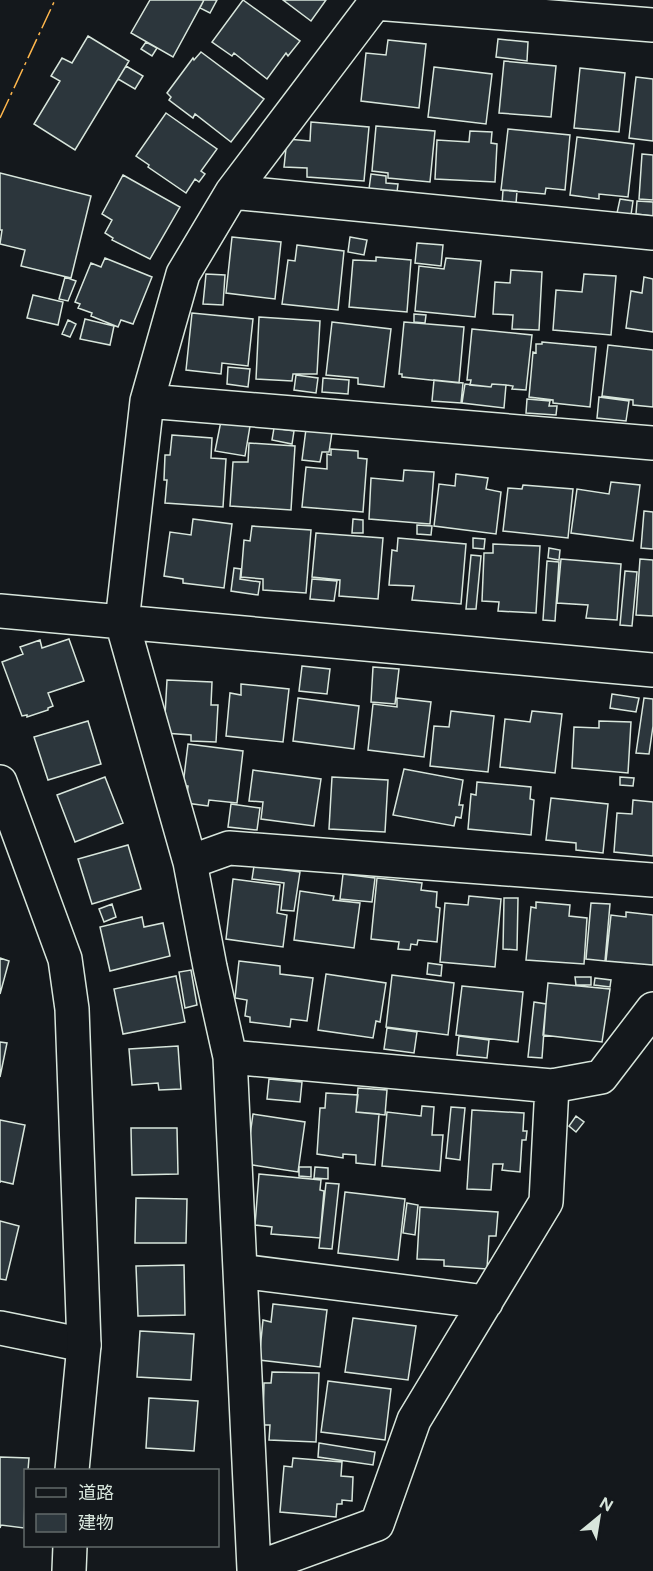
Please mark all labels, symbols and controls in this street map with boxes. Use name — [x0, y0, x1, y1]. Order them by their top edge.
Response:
legend — [24, 1469, 219, 1547]
text: 道路 — [78, 1482, 114, 1504]
north arrow — [569, 1487, 629, 1547]
text: N — [596, 1493, 616, 1516]
text: 建物 — [78, 1512, 114, 1534]

